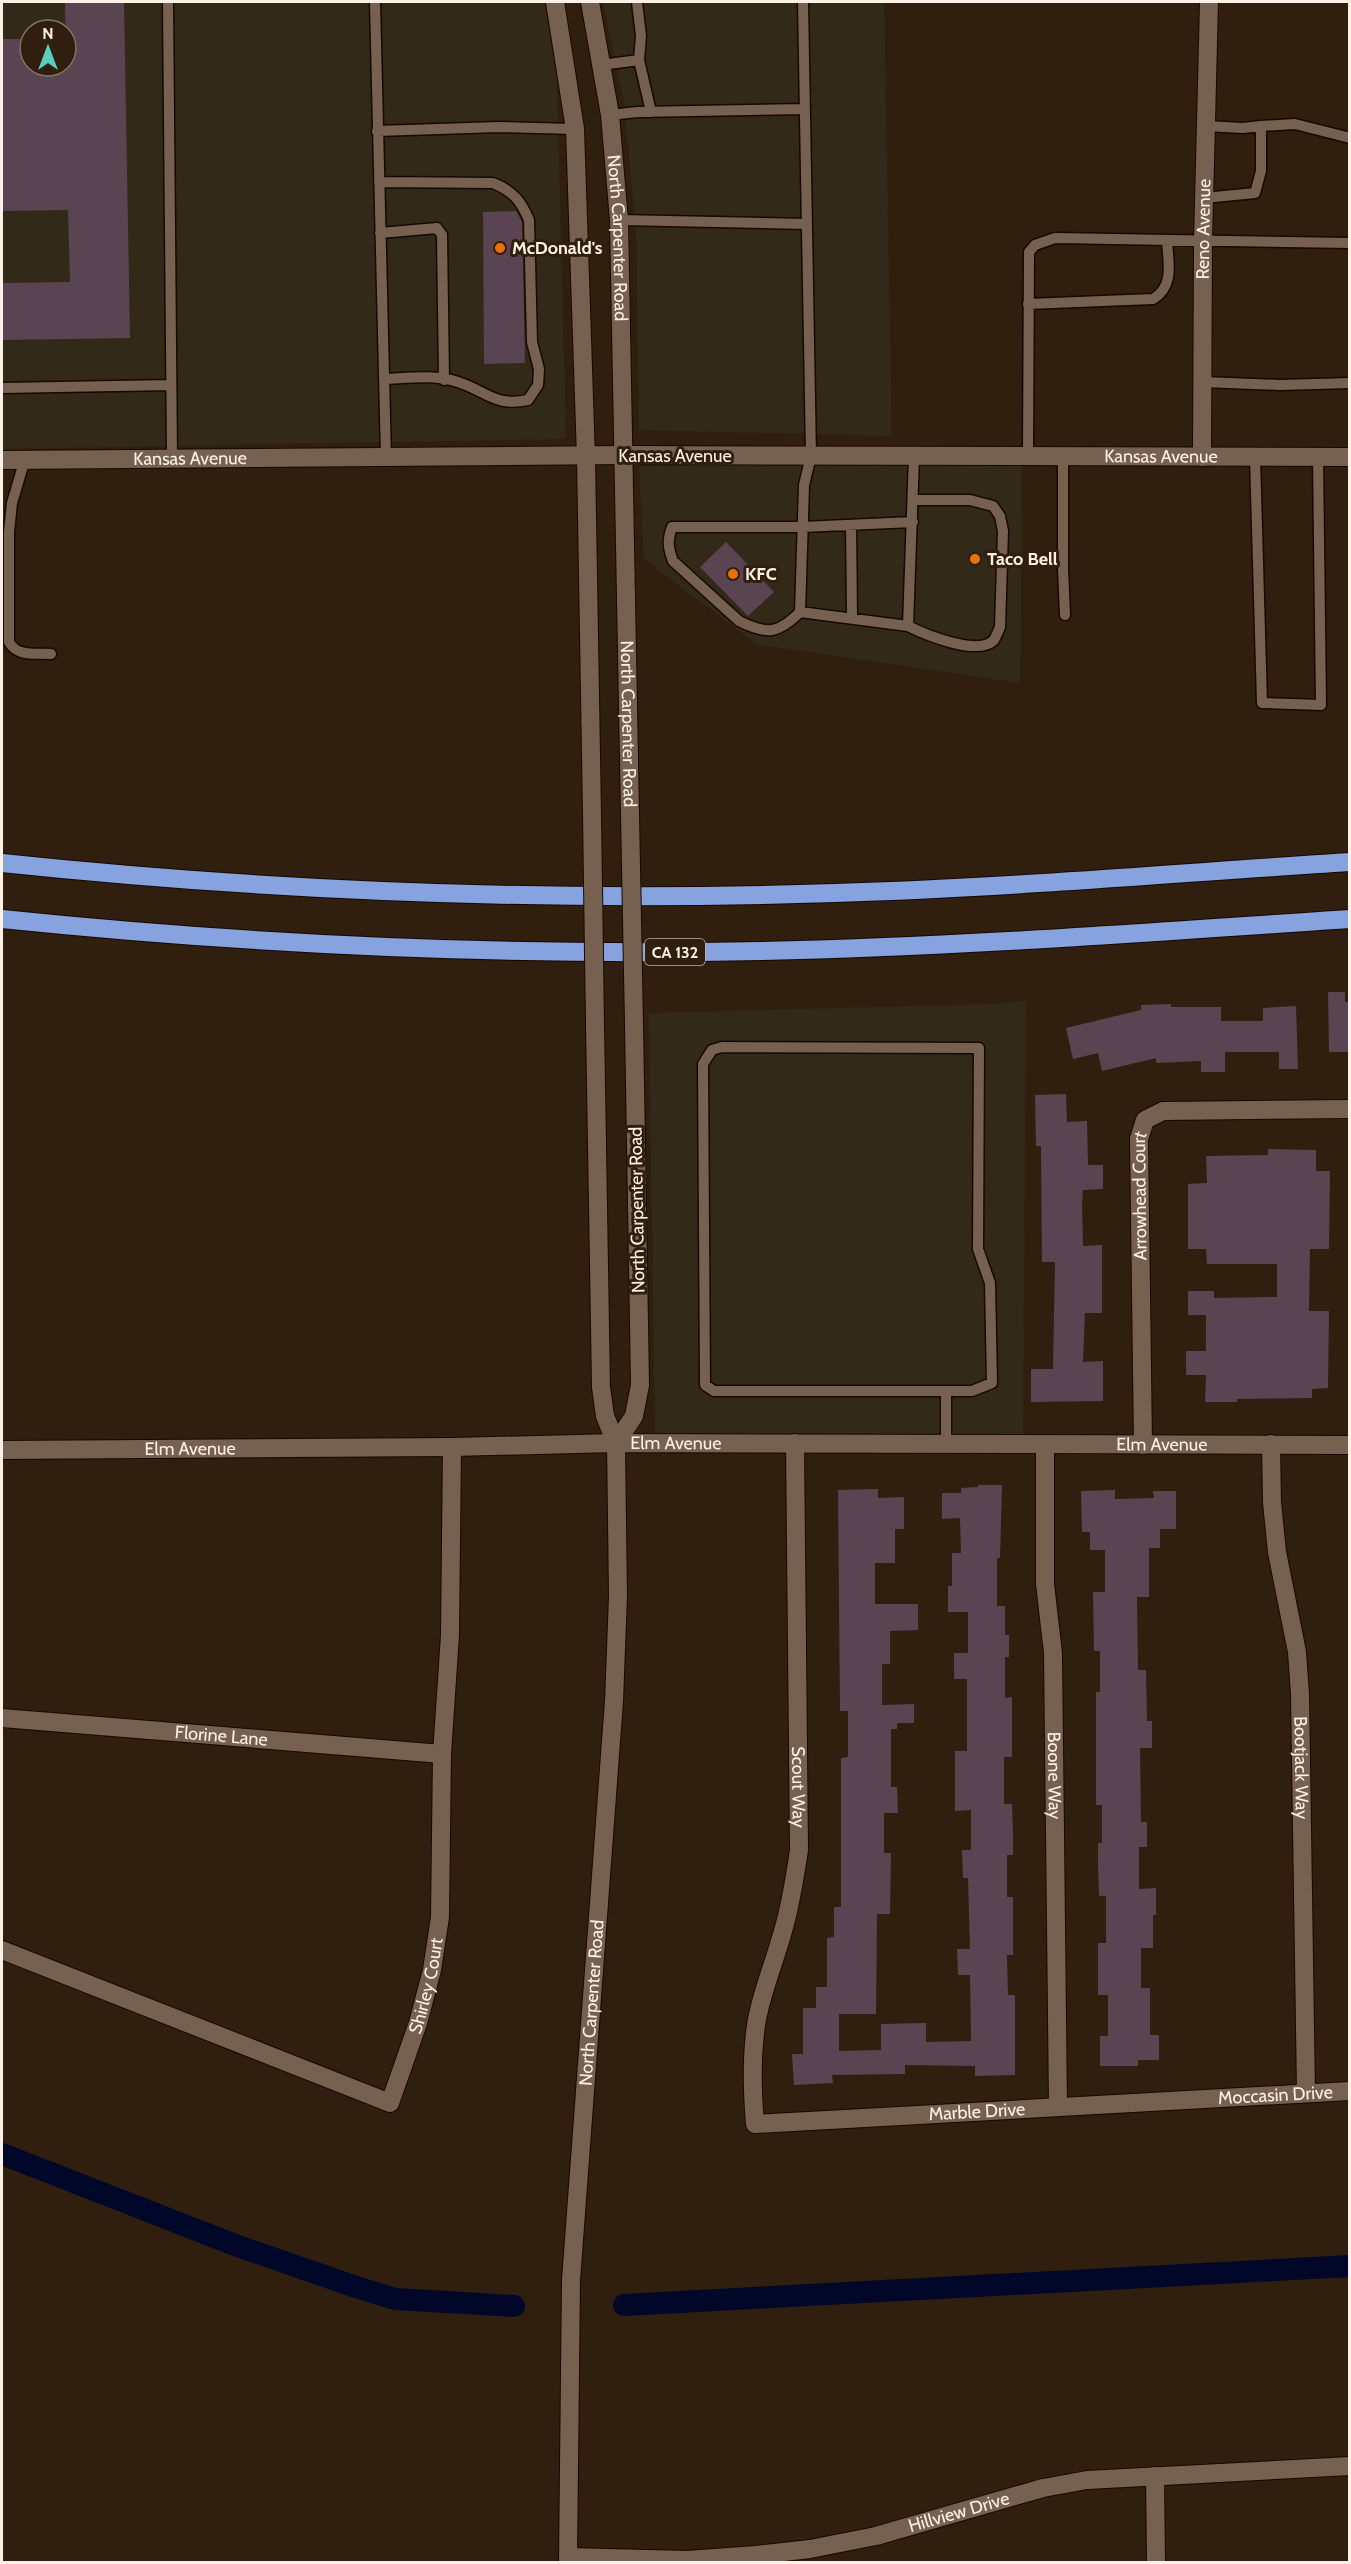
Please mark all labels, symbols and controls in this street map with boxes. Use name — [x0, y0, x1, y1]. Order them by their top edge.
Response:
north arrow — [18, 18, 78, 78]
text: N — [42, 24, 54, 43]
street label: North Carpenter Road — [602, 154, 632, 321]
street label: Reno Avenue — [1192, 178, 1216, 279]
place label: McDonald's — [512, 237, 603, 259]
marker: McDonald's — [493, 241, 507, 255]
street label: Kansas Avenue — [618, 445, 732, 467]
street label: Kansas Avenue — [1104, 445, 1218, 468]
street label: Kansas Avenue — [133, 447, 247, 470]
place label: Taco Bell — [987, 548, 1058, 570]
marker: Taco Bell — [968, 552, 982, 566]
place label: KFC — [745, 563, 777, 585]
marker: KFC — [726, 567, 740, 581]
street label: North Carpenter Road — [616, 640, 641, 807]
road number: CA 132 — [645, 939, 705, 965]
street label: North Carpenter Road — [625, 1127, 649, 1293]
street label: Arrowhead Court — [1128, 1129, 1152, 1261]
street label: Elm Avenue — [630, 1432, 722, 1454]
street label: Elm Avenue — [1116, 1433, 1208, 1456]
street label: Elm Avenue — [144, 1437, 236, 1460]
street label: Bootjack Way — [1289, 1716, 1313, 1819]
street label: Florine Lane — [174, 1721, 269, 1751]
street label: Boone Way — [1043, 1732, 1066, 1819]
street label: Scout Way — [787, 1746, 810, 1828]
street label: North Carpenter Road — [574, 1919, 609, 2087]
street label: Shirley Court — [404, 1936, 448, 2037]
street label: Moccasin Drive — [1217, 2081, 1333, 2109]
street label: Marble Drive — [928, 2098, 1026, 2125]
street label: Hillview Drive — [906, 2487, 1012, 2537]

